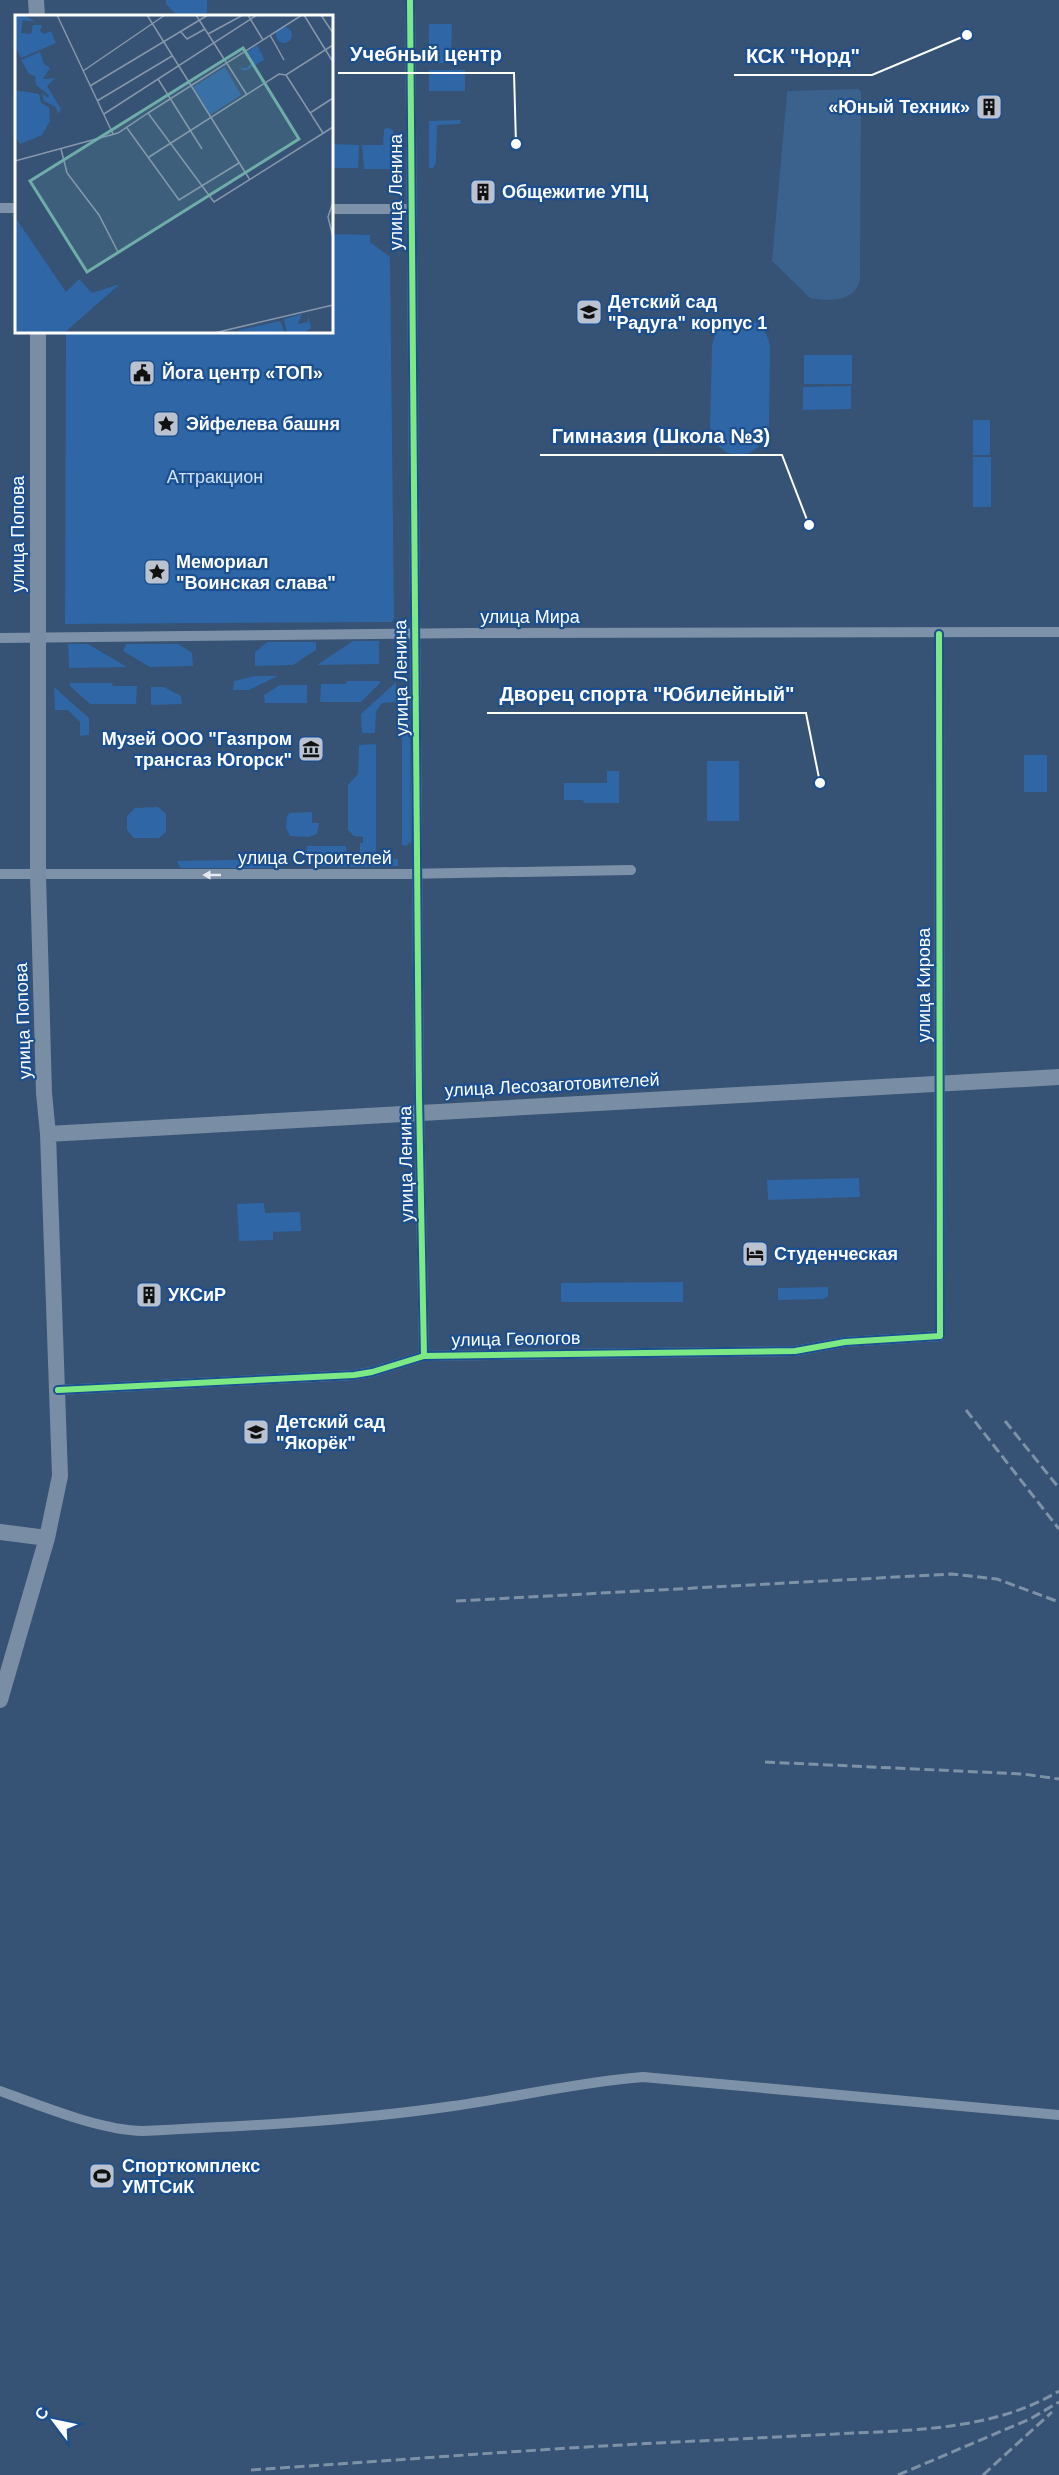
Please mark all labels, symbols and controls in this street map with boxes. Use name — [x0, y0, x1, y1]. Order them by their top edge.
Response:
inset map — [15, 15, 333, 333]
callout: Учебный центр — [338, 35, 514, 73]
callout: КСК "Норд" — [734, 37, 872, 75]
text: Учебный центр — [350, 43, 502, 65]
text: КСК "Норд" — [746, 45, 860, 67]
building icon: «Юный Техник» — [974, 92, 1004, 122]
place label: «Юный Техник» — [828, 97, 970, 117]
street label: улица Ленина — [386, 133, 406, 250]
building icon: Общежитие УПЦ — [468, 177, 498, 207]
place label: Общежитие УПЦ — [502, 182, 649, 202]
place label: Детский сад "Радуга" корпус 1 — [608, 292, 767, 333]
school or university icon: Детский сад "Радуга" корпус 1 — [574, 297, 604, 327]
public building icon: Йога центр «ТОП» — [127, 358, 157, 388]
place label: Йога центр «ТОП» — [162, 362, 323, 383]
place icon: Эйфелева башня — [151, 409, 181, 439]
place label: Эйфелева башня — [186, 414, 340, 434]
callout: Гимназия (Школа №3) — [540, 417, 782, 455]
text: Гимназия (Школа №3) — [552, 425, 770, 447]
park label: Аттракцион — [167, 467, 263, 487]
street label: улица Попова — [8, 475, 28, 592]
place label: Мемориал "Воинская слава" — [176, 552, 336, 593]
place icon: Мемориал "Воинская слава" — [142, 557, 172, 587]
street label: улица Мира — [480, 607, 581, 627]
street label: улица Ленина — [390, 619, 412, 736]
callout: Дворец спорта "Юбилейный" — [487, 675, 806, 713]
text: Дворец спорта "Юбилейный" — [499, 683, 795, 705]
place label: Музей ООО "Газпром трансгаз Югорск" — [102, 729, 292, 770]
museum icon: Музей ООО "Газпром трансгаз Югорск" — [296, 734, 326, 764]
street label: улица Строителей — [238, 848, 392, 868]
one-way arrow — [203, 870, 222, 880]
street label: улица Кирова — [914, 927, 934, 1042]
street label: улица Попова — [11, 961, 35, 1080]
street label: улица Лесозаготовителей — [444, 1069, 660, 1101]
street label: улица Ленина — [395, 1105, 417, 1222]
hotel icon: Студенческая — [740, 1239, 770, 1269]
place label: Студенческая — [774, 1244, 898, 1264]
building icon: УКСиР — [134, 1280, 164, 1310]
place label: УКСиР — [168, 1285, 226, 1305]
street label: улица Геологов — [451, 1328, 581, 1350]
place label: Детский сад "Якорёк" — [276, 1412, 386, 1453]
school or university icon: Детский сад "Якорёк" — [241, 1417, 271, 1447]
place label: Спорткомплекс УМТСиК — [122, 2156, 260, 2197]
sports icon: Спорткомплекс УМТСиК — [87, 2161, 117, 2191]
north arrow — [24, 2391, 84, 2451]
text: С — [31, 2404, 52, 2423]

